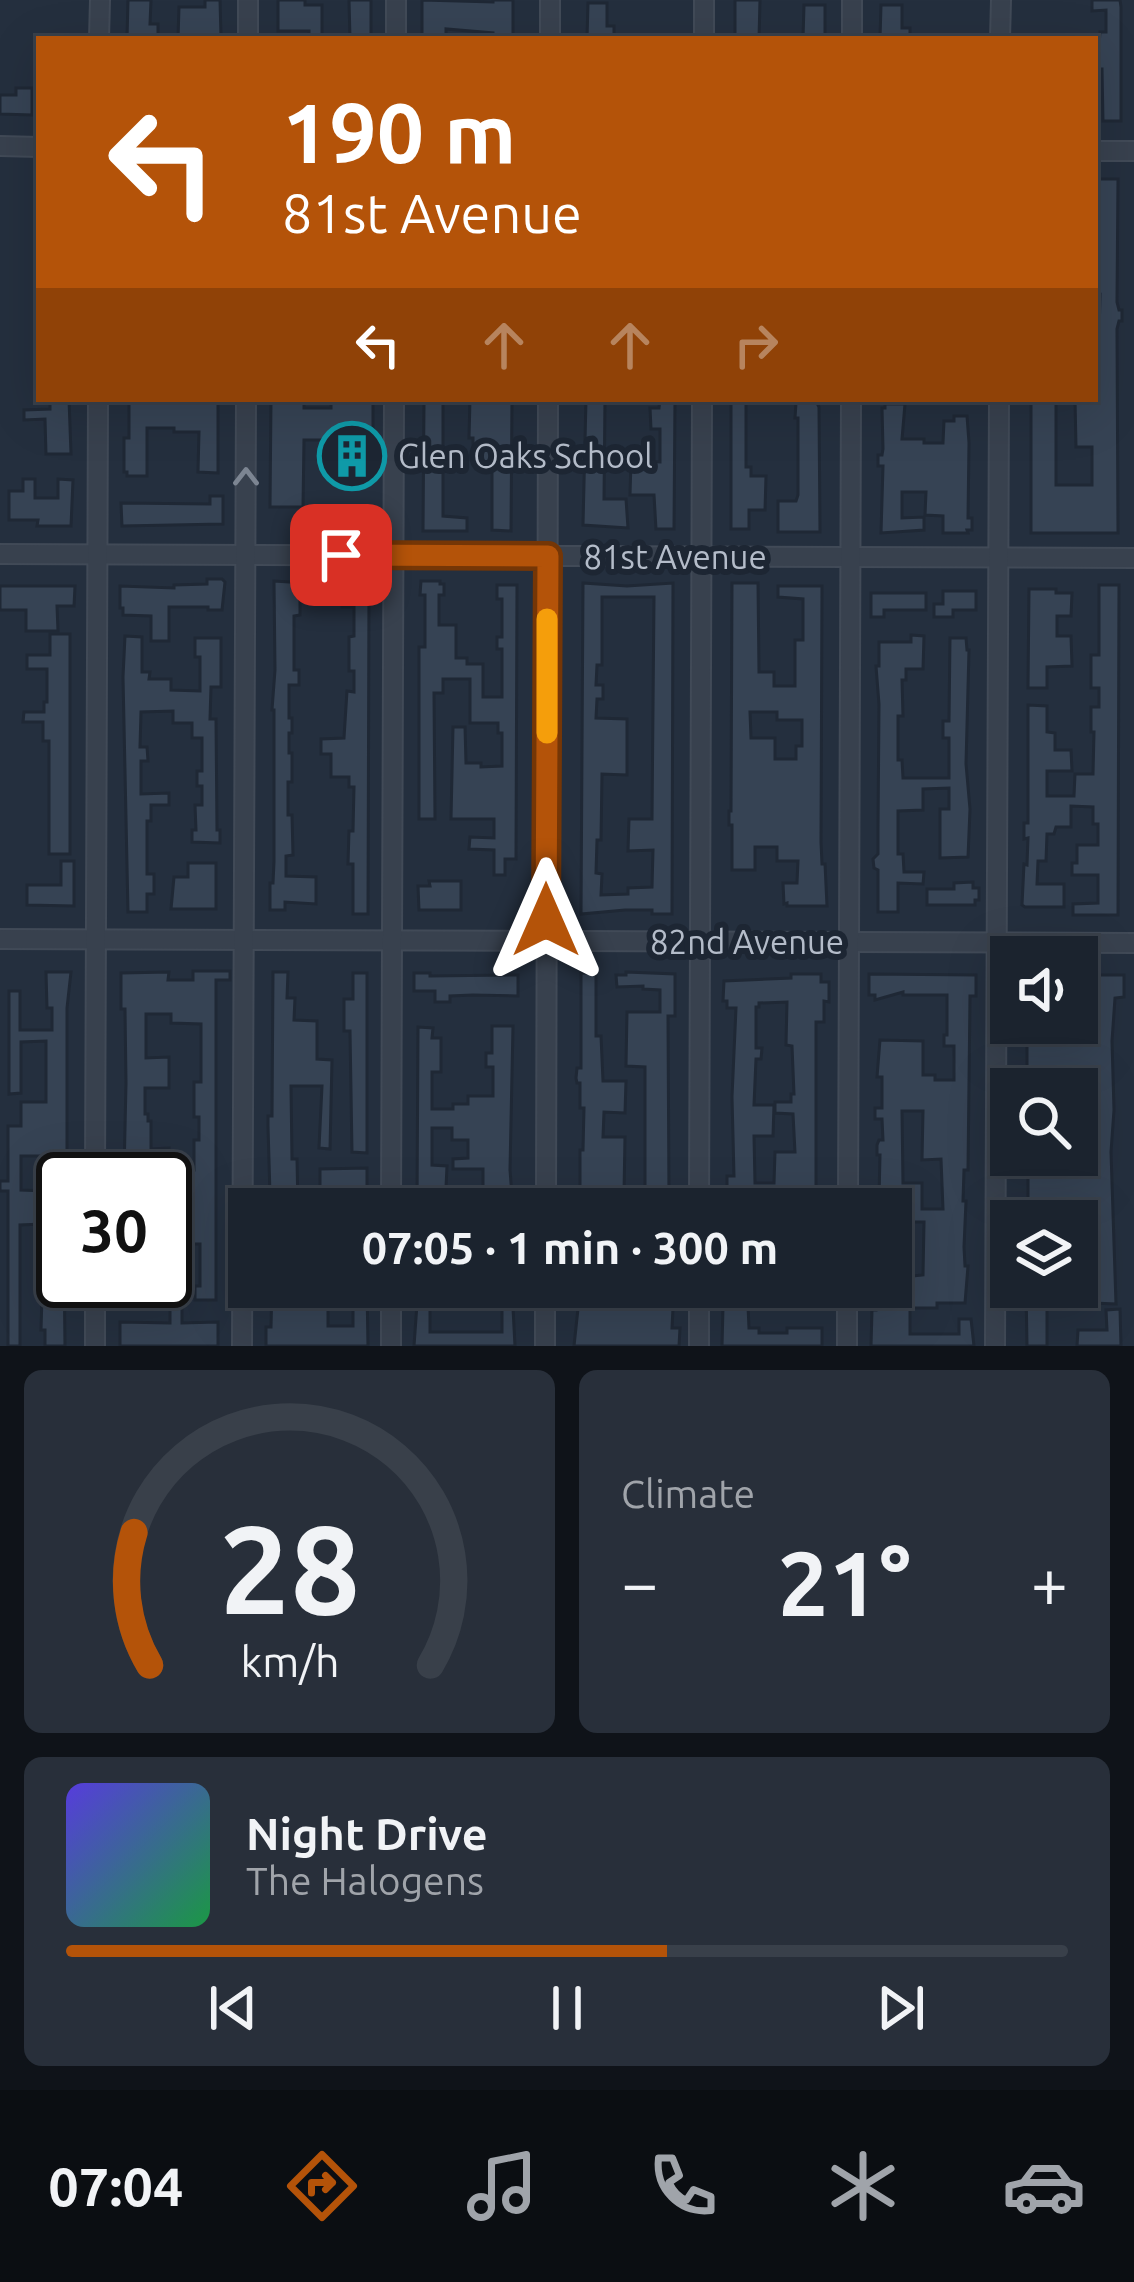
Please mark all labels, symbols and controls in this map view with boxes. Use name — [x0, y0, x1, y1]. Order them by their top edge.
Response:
icon: left — [84, 84, 240, 240]
text: 190 m — [282, 85, 516, 179]
text: 81st Avenue — [282, 183, 582, 243]
icon: left — [345, 312, 411, 378]
icon: ahead — [471, 312, 537, 378]
icon: ahead — [597, 312, 663, 378]
icon: right — [723, 312, 789, 378]
building icon: Glen Oaks School — [317, 421, 387, 491]
place label: Glen Oaks School — [398, 437, 653, 474]
one-way arrow — [233, 467, 259, 485]
pin — [290, 504, 392, 606]
icon: arrive — [308, 522, 374, 588]
street label: 81st Avenue — [583, 538, 767, 575]
position arrow — [483, 857, 609, 983]
street label: 82nd Avenue — [650, 923, 844, 960]
map controls — [990, 936, 1098, 1308]
button: sound — [990, 936, 1098, 1044]
button: search — [990, 1068, 1098, 1176]
speed limit sign: 30 — [36, 1152, 192, 1308]
button: layers — [990, 1200, 1098, 1308]
text: 07:05 · 1 min · 300 m — [362, 1222, 778, 1273]
text: Climate — [621, 1472, 755, 1515]
text: 28 — [219, 1498, 360, 1638]
text: 21° — [778, 1532, 911, 1633]
text: − — [621, 1545, 658, 1619]
text: + — [1031, 1545, 1068, 1619]
text: km/h — [240, 1636, 339, 1684]
text: Night Drive — [246, 1808, 488, 1859]
text: The Halogens — [246, 1859, 484, 1902]
icon: previous — [200, 1975, 266, 2041]
icon: pause — [534, 1975, 600, 2041]
icon: next — [868, 1975, 934, 2041]
icon: directions — [280, 2144, 364, 2228]
icon: music — [460, 2144, 544, 2228]
icon: phone — [641, 2144, 725, 2228]
icon: climate — [821, 2144, 905, 2228]
icon: car — [1002, 2144, 1086, 2228]
text: 07:04 — [48, 2156, 183, 2216]

